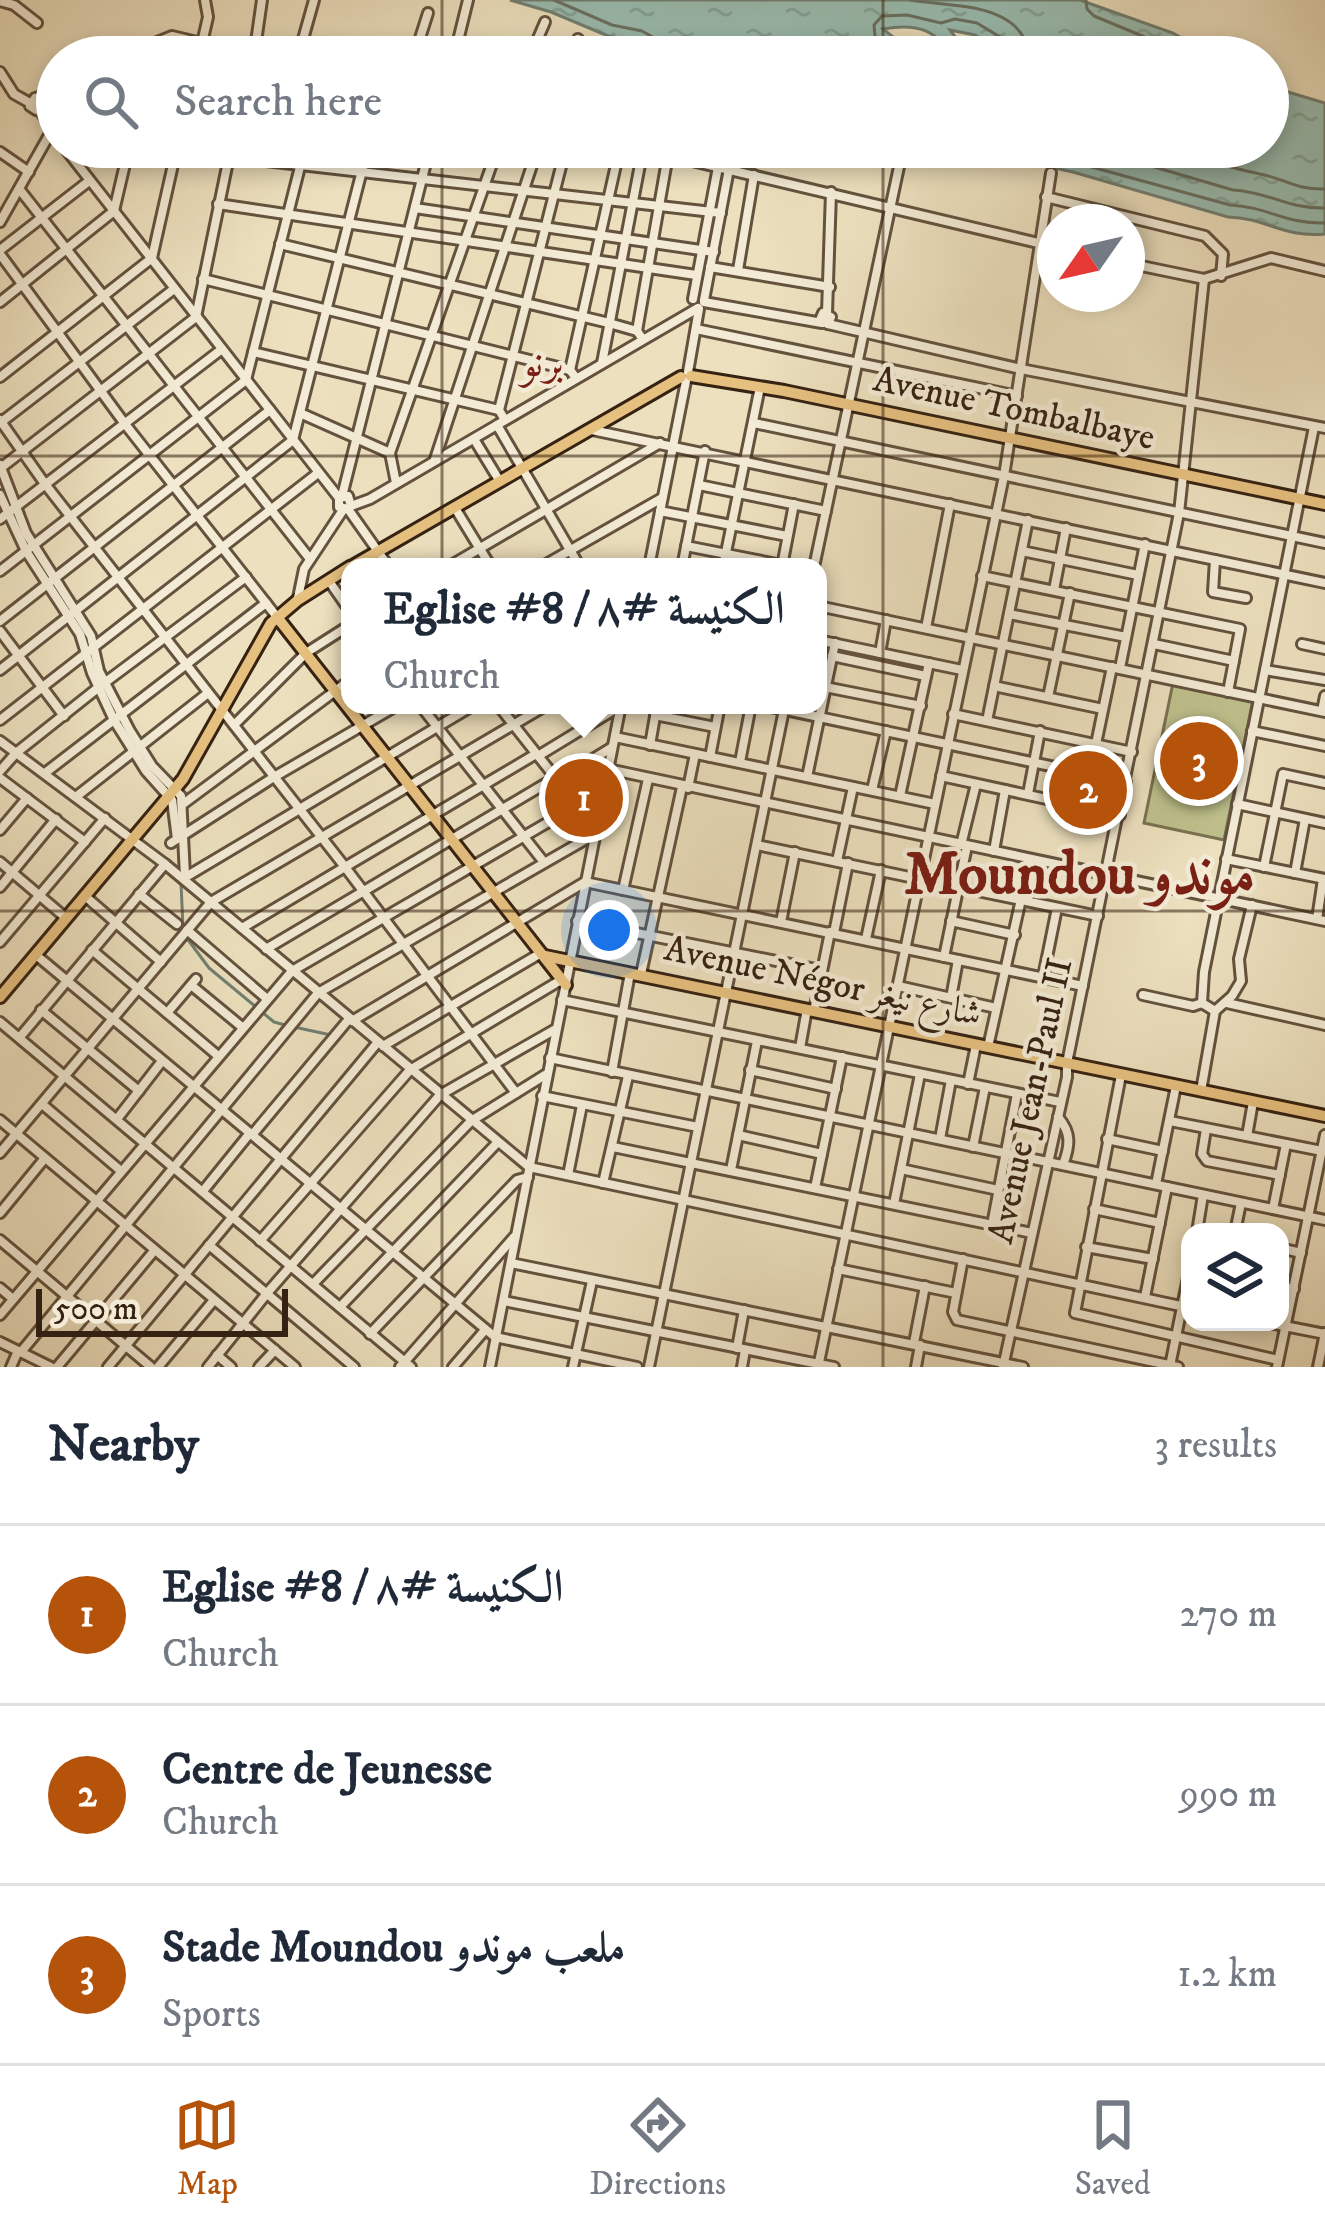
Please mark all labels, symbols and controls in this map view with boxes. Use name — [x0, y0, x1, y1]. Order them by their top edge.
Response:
search box — [36, 36, 1289, 168]
icon: search — [78, 69, 144, 135]
text: Search here — [174, 74, 382, 130]
north arrow — [1037, 204, 1145, 312]
district label: برنو — [517, 338, 563, 390]
street label: Avenue Tombalbaye — [869, 357, 1159, 461]
popup — [341, 558, 827, 714]
text: Eglise #8 / الكنيسة #٨ — [383, 582, 785, 638]
text: Church — [383, 652, 500, 701]
pin: 3 — [1160, 716, 1238, 806]
pin: 2 — [1049, 745, 1127, 835]
pin: 1 — [545, 753, 623, 843]
district label: Moundou موندو — [904, 838, 1256, 913]
your location — [579, 900, 639, 960]
street label: Avenue Négor شارع نيغر — [659, 926, 986, 1043]
street label: Avenue Jean-Paul II — [979, 954, 1083, 1248]
map controls — [1181, 1223, 1289, 1331]
button: layers — [1181, 1223, 1289, 1331]
scale bar — [36, 1283, 288, 1336]
text: 500 m — [54, 1289, 138, 1330]
text: Nearby — [48, 1413, 199, 1477]
text: 3 results — [1154, 1421, 1277, 1470]
text: Eglise #8 / الكنيسة #٨ — [162, 1560, 563, 1616]
text: 1 — [80, 1590, 94, 1639]
text: 270 m — [1180, 1590, 1277, 1639]
text: Church — [162, 1630, 279, 1679]
text: Centre de Jeunesse — [162, 1742, 492, 1798]
text: 2 — [77, 1770, 97, 1819]
text: 990 m — [1179, 1770, 1277, 1819]
text: Church — [162, 1798, 279, 1847]
text: Stade Moundou ملعب موندو — [162, 1920, 626, 1976]
text: 3 — [80, 1950, 94, 1999]
text: 1.2 km — [1177, 1950, 1277, 1999]
text: Sports — [162, 1990, 261, 2039]
tab: Map — [174, 2092, 240, 2205]
tab: Directions — [589, 2092, 726, 2205]
tab: Saved — [1075, 2092, 1151, 2205]

